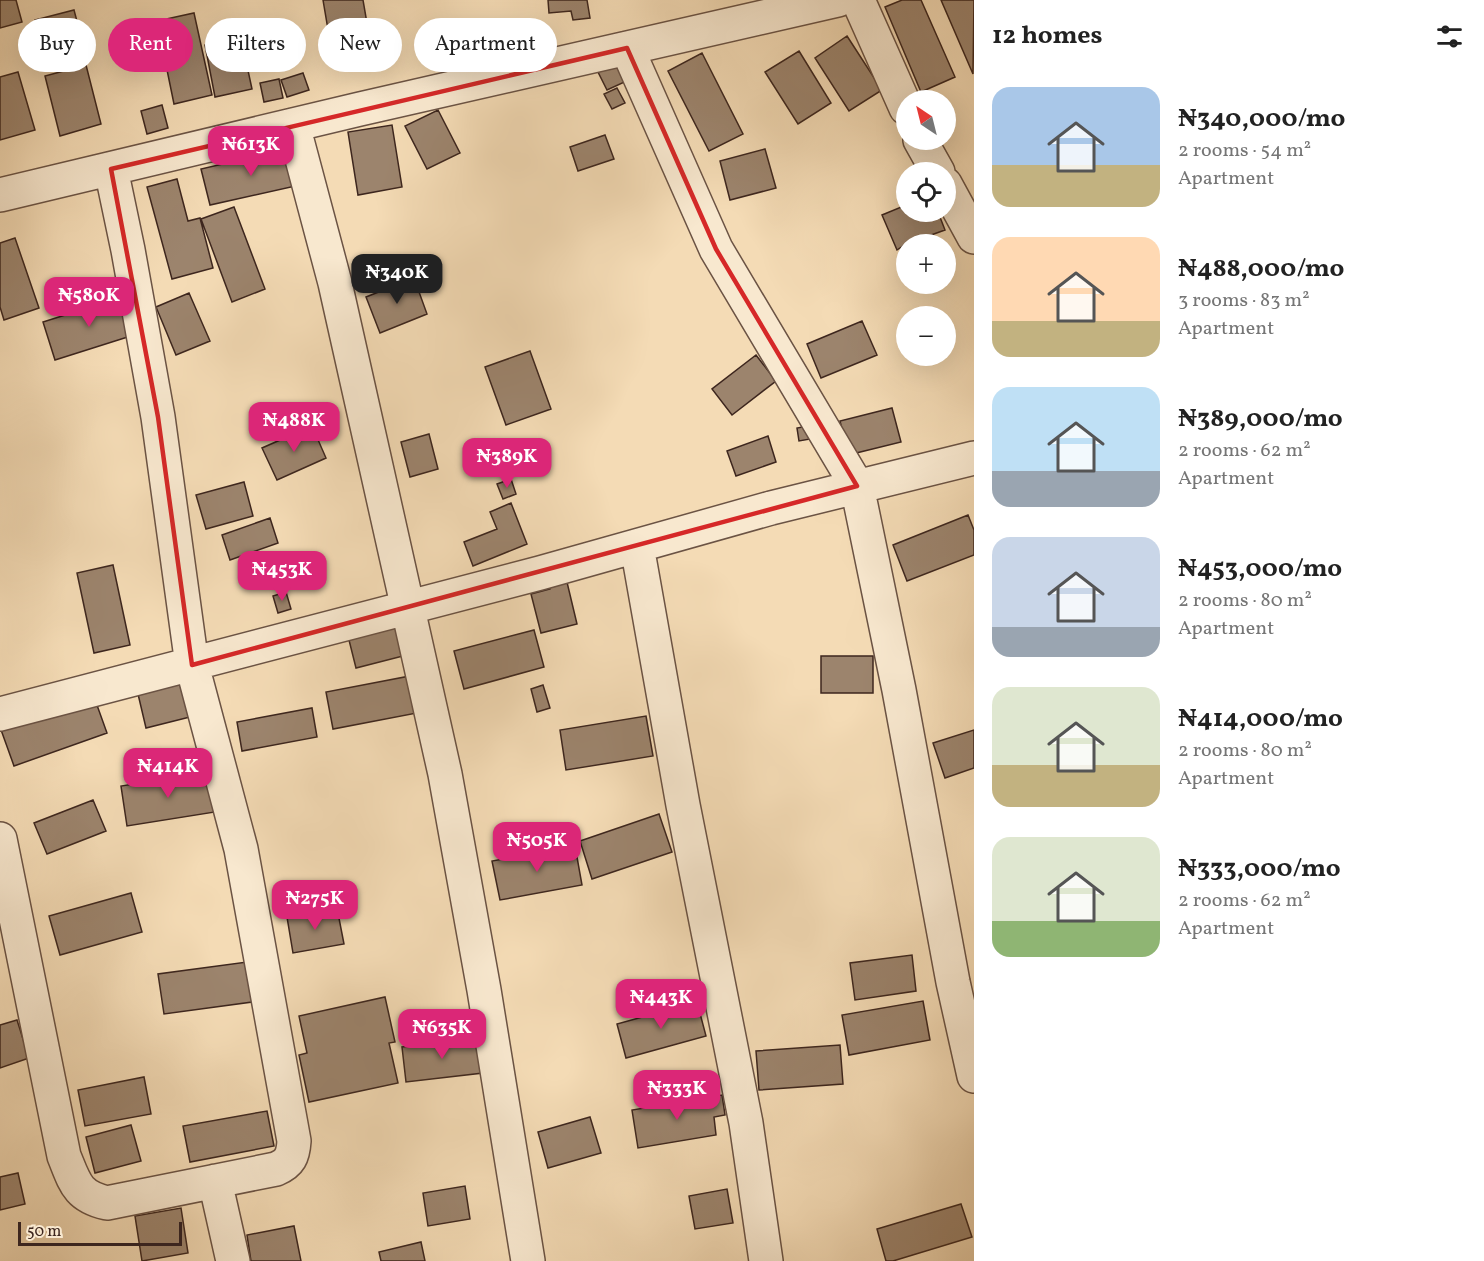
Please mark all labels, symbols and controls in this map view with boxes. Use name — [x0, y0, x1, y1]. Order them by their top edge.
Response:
chip: Buy — [18, 18, 96, 72]
chip: Rent — [108, 18, 193, 72]
chip: Filters — [205, 18, 306, 72]
chip: New — [318, 18, 402, 72]
chip: Apartment — [414, 18, 557, 72]
text: 12 homes — [992, 18, 1103, 54]
icon: filters — [1433, 20, 1466, 53]
north arrow — [896, 90, 956, 150]
map controls — [896, 90, 956, 366]
text: ₦340,000/mo — [1178, 101, 1345, 137]
icon: home — [1040, 111, 1112, 183]
pin: ₦613K — [209, 126, 293, 177]
text: ₦613K — [222, 131, 280, 159]
text: 2 rooms · 54 m² — [1178, 137, 1311, 165]
button: locate — [896, 162, 956, 222]
text: Apartment — [1178, 165, 1274, 193]
button: + — [896, 234, 956, 294]
text: ₦488,000/mo — [1178, 251, 1344, 287]
pin: ₦340K — [355, 254, 439, 305]
text: ₦340K — [365, 259, 429, 287]
icon: home — [1040, 261, 1112, 333]
pin: ₦580K — [47, 277, 131, 328]
text: ₦580K — [58, 282, 120, 310]
text: 3 rooms · 83 m² — [1178, 287, 1310, 315]
button: − — [896, 306, 956, 366]
text: Apartment — [1178, 315, 1274, 343]
text: ₦389,000/mo — [1178, 401, 1343, 437]
pin: ₦488K — [252, 402, 336, 453]
text: ₦488K — [263, 407, 325, 435]
icon: home — [1040, 411, 1112, 483]
text: 2 rooms · 62 m² — [1178, 437, 1311, 465]
pin: ₦389K — [465, 438, 549, 489]
text: ₦389K — [476, 443, 538, 471]
text: Apartment — [1178, 465, 1274, 493]
pin: ₦453K — [240, 551, 324, 602]
text: ₦453,000/mo — [1178, 551, 1342, 587]
text: ₦453K — [252, 556, 312, 584]
icon: home — [1040, 561, 1112, 633]
text: 2 rooms · 80 m² — [1178, 587, 1312, 615]
text: Apartment — [1178, 615, 1274, 643]
text: ₦414,000/mo — [1178, 701, 1343, 737]
icon: home — [1040, 711, 1112, 783]
text: 2 rooms · 80 m² — [1178, 737, 1312, 765]
pin: ₦414K — [126, 748, 210, 799]
text: ₦414K — [137, 753, 199, 781]
text: Apartment — [1178, 765, 1274, 793]
pin: ₦505K — [495, 822, 579, 873]
text: ₦505K — [507, 827, 567, 855]
text: ₦333,000/mo — [1178, 851, 1341, 887]
icon: home — [1040, 861, 1112, 933]
pin: ₦275K — [273, 880, 357, 931]
text: ₦275K — [286, 885, 344, 913]
text: 2 rooms · 62 m² — [1178, 887, 1311, 915]
text: Apartment — [1178, 915, 1274, 943]
pin: ₦443K — [619, 979, 703, 1030]
text: ₦443K — [630, 984, 692, 1012]
pin: ₦635K — [400, 1009, 484, 1060]
text: ₦635K — [412, 1014, 472, 1042]
pin: ₦333K — [635, 1070, 719, 1121]
text: ₦333K — [647, 1075, 707, 1103]
scale bar — [18, 1219, 182, 1246]
text: 50 m — [27, 1221, 61, 1243]

